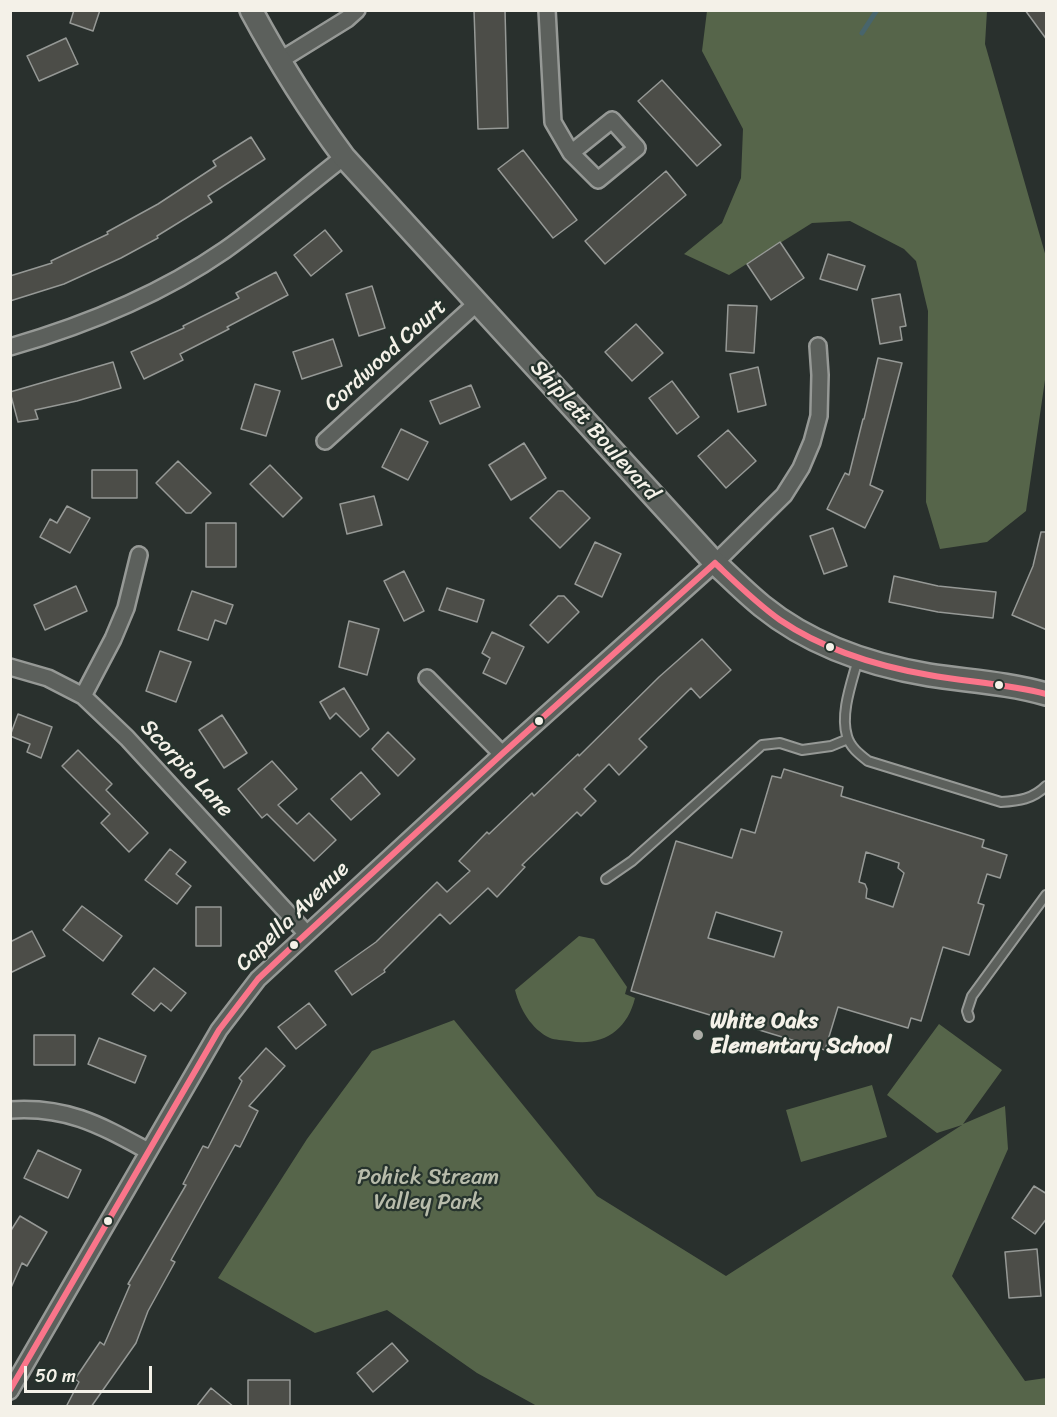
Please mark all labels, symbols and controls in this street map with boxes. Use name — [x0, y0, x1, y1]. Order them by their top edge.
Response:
street label: Cordwood Court — [319, 294, 453, 418]
street label: Shiplett Boulevard — [524, 355, 664, 507]
unlabelled marker — [824, 641, 836, 653]
unlabelled marker — [993, 679, 1005, 691]
street label: Scorpio Lane — [134, 715, 238, 823]
unlabelled marker — [533, 715, 545, 727]
street label: Capella Avenue — [231, 856, 355, 978]
unlabelled marker — [288, 939, 300, 951]
place label: White Oaks Elementary School — [710, 1009, 892, 1060]
marker: White Oaks Elementary School — [691, 1028, 705, 1042]
park label: Pohick Stream Valley Park — [357, 1165, 499, 1216]
unlabelled marker — [102, 1215, 114, 1227]
scale bar — [27, 1354, 154, 1392]
text: 50 m — [35, 1360, 76, 1392]

